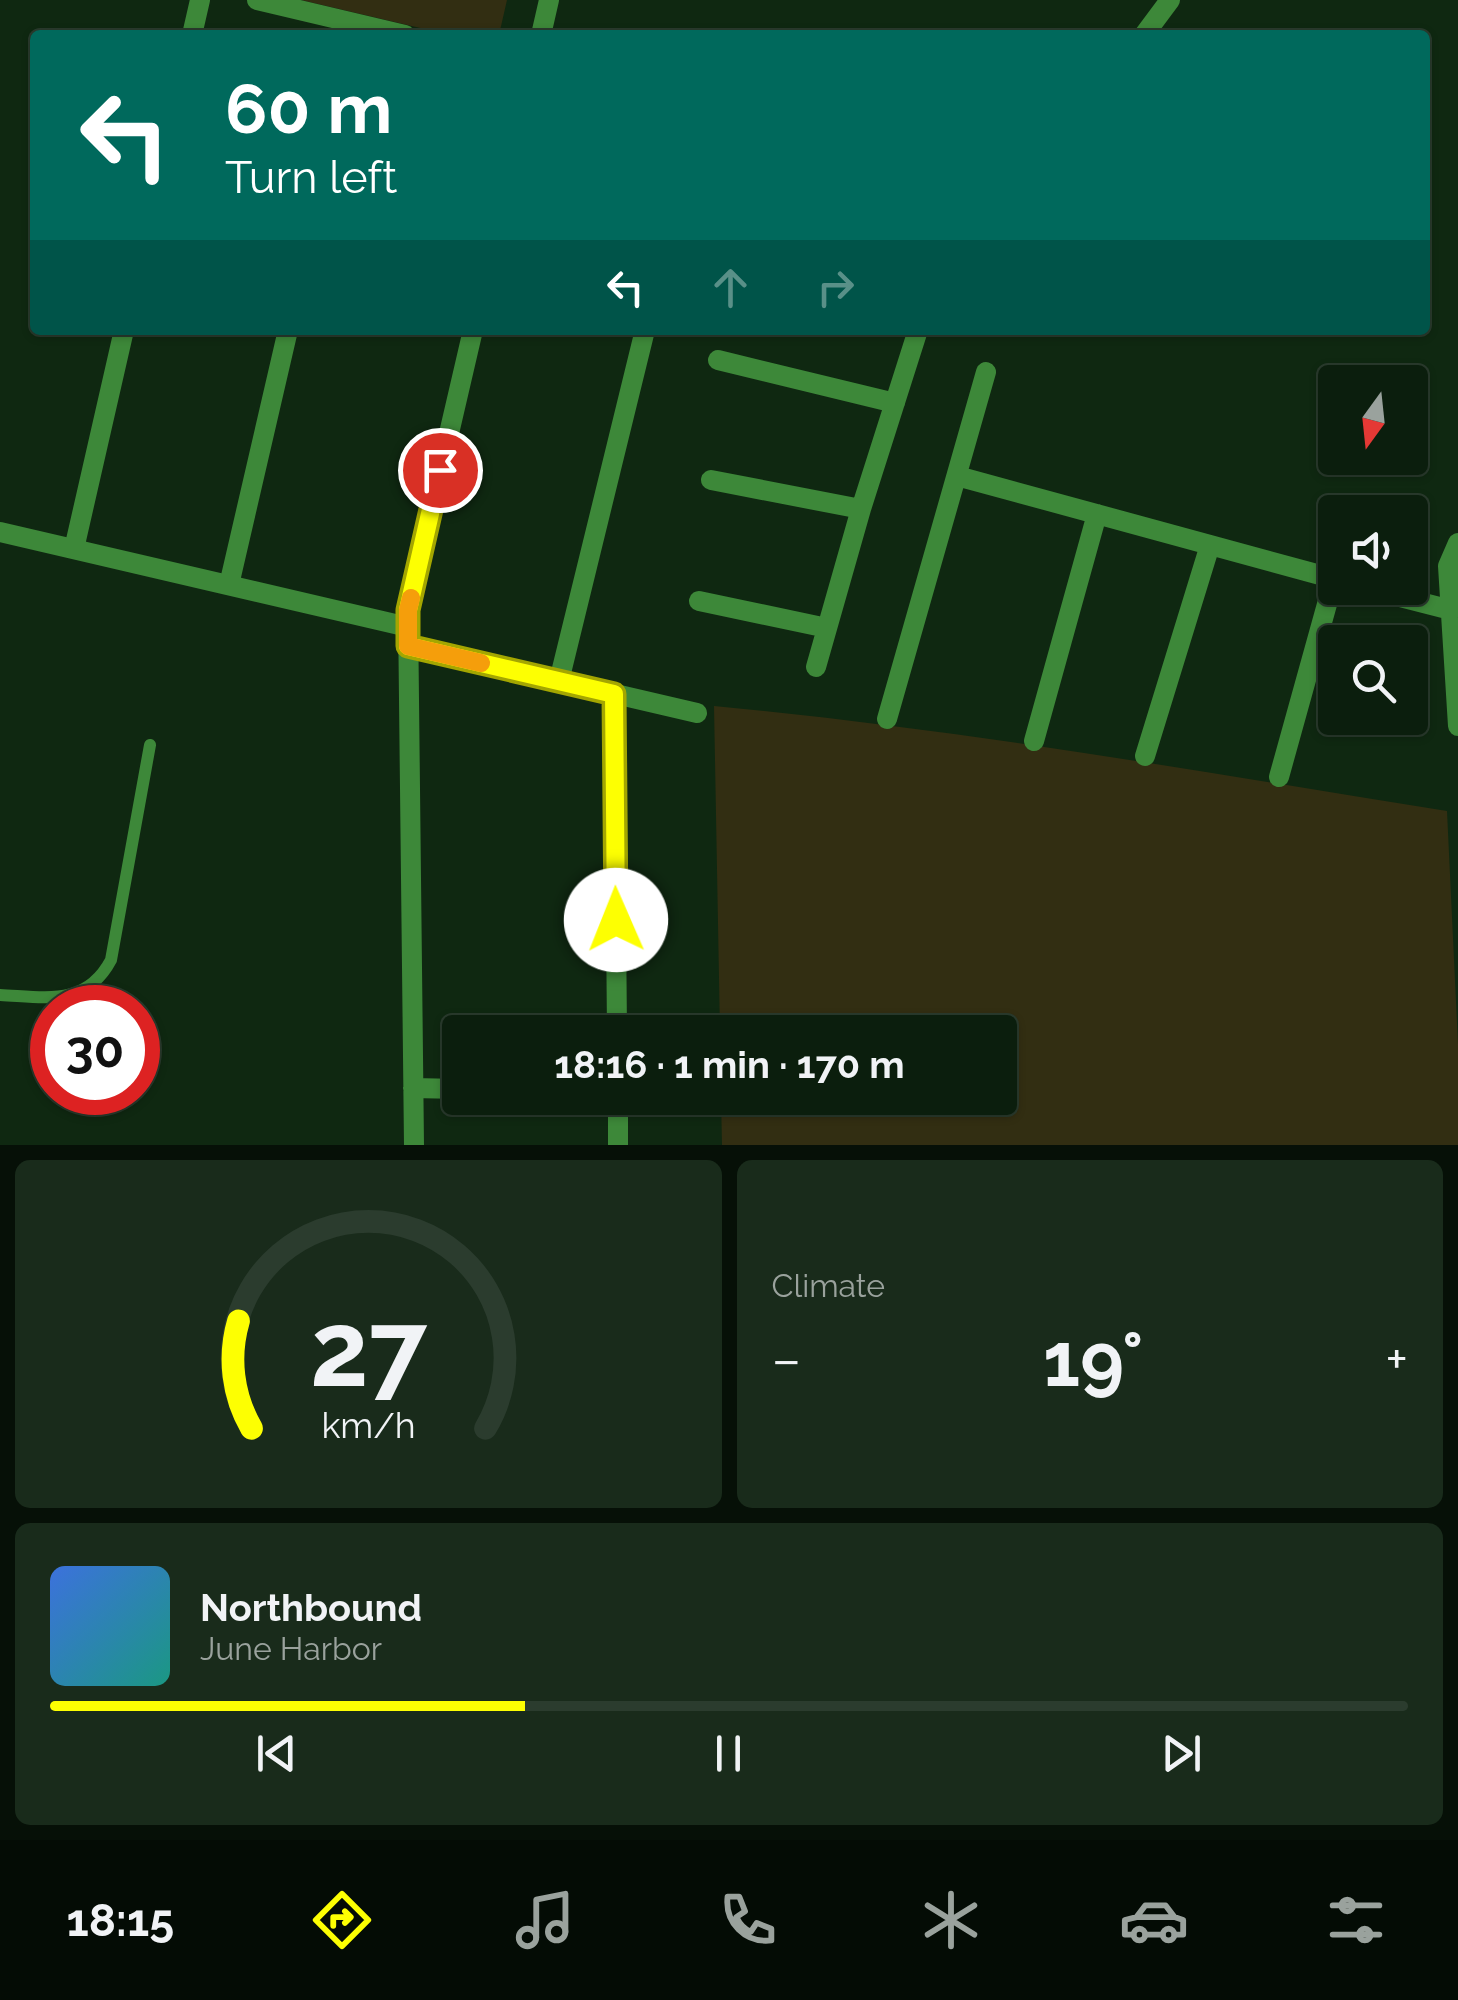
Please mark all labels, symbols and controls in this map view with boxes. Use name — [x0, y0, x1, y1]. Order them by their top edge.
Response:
text: 60 m — [225, 67, 392, 149]
icon: left — [60, 70, 190, 200]
text: Turn left — [225, 151, 397, 204]
icon: left — [598, 260, 653, 315]
icon: ahead — [703, 260, 758, 315]
icon: right — [808, 260, 863, 315]
north arrow — [1318, 365, 1428, 475]
map controls — [1318, 365, 1428, 735]
pin — [398, 428, 483, 513]
icon: arrive — [413, 443, 468, 498]
button: sound — [1318, 495, 1428, 605]
button: search — [1318, 625, 1428, 735]
position arrow — [564, 868, 668, 972]
speed limit sign: 30 — [30, 985, 160, 1115]
text: 18:16 · 1 min · 170 m — [554, 1042, 905, 1087]
text: Climate — [772, 1267, 885, 1304]
text: 27 — [310, 1288, 427, 1410]
text: 19° — [1043, 1315, 1143, 1404]
text: − — [772, 1327, 801, 1392]
text: + — [1385, 1327, 1408, 1392]
text: km/h — [321, 1404, 415, 1446]
text: Northbound — [200, 1585, 422, 1630]
text: June Harbor — [200, 1630, 382, 1667]
icon: previous — [249, 1726, 304, 1781]
icon: pause — [701, 1726, 756, 1781]
icon: next — [1154, 1726, 1209, 1781]
icon: directions — [307, 1885, 377, 1955]
icon: music — [510, 1885, 580, 1955]
icon: phone — [713, 1885, 783, 1955]
icon: climate — [916, 1885, 986, 1955]
icon: car — [1119, 1885, 1189, 1955]
icon: filters — [1321, 1885, 1391, 1955]
text: 18:15 — [66, 1894, 174, 1947]

